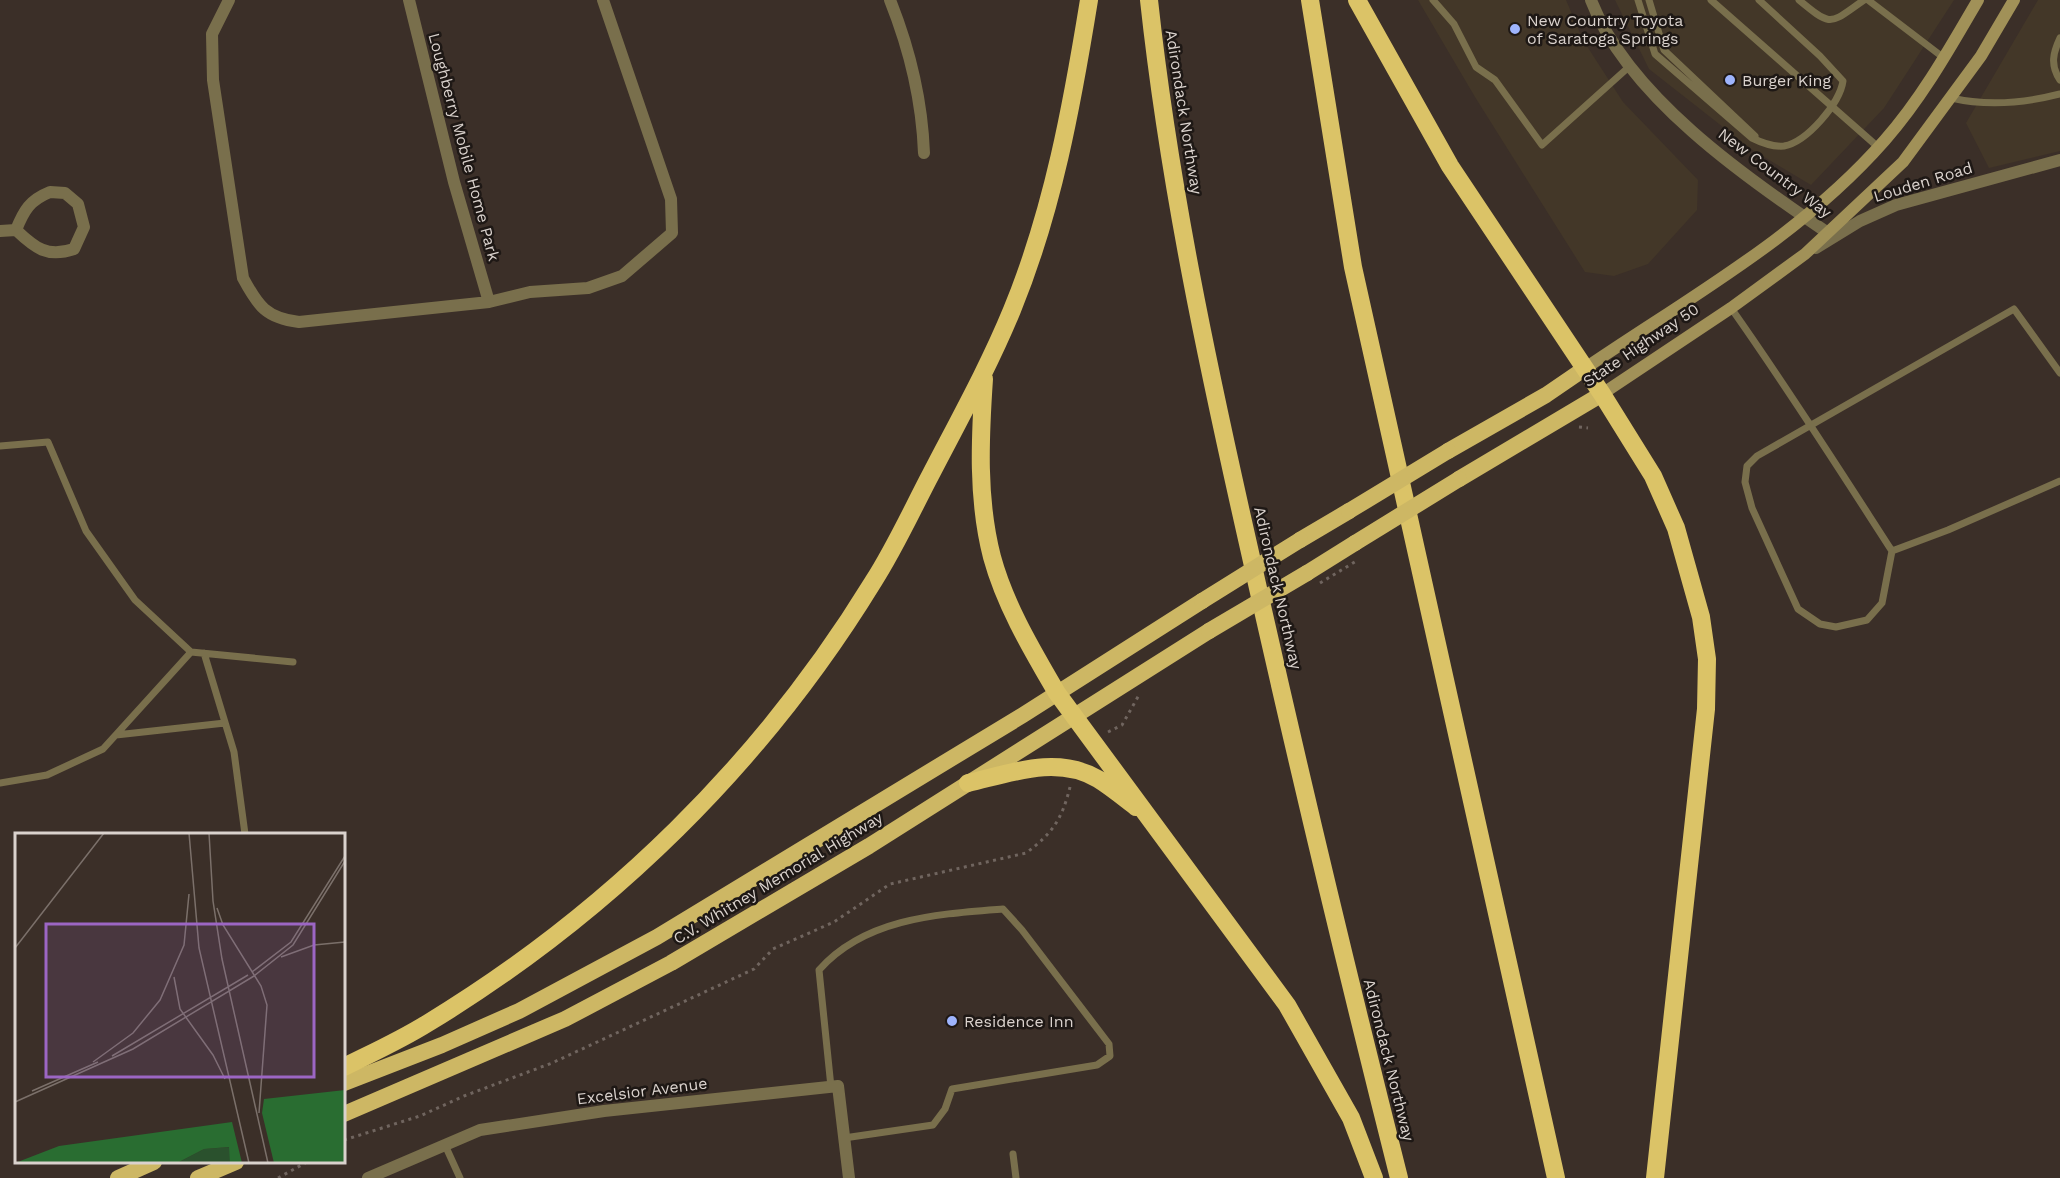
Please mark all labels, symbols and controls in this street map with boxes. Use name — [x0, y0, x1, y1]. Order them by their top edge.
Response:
place label: New Country Toyota of Saratoga Springs — [1527, 11, 1683, 48]
marker: New Country Toyota of Saratoga Springs — [1508, 22, 1522, 36]
street label: Adirondack Northway — [1162, 28, 1207, 196]
street label: Loughberry Mobile Home Park — [424, 31, 504, 263]
place label: Burger King — [1742, 71, 1831, 90]
marker: Burger King — [1723, 73, 1737, 87]
street label: New Country Way — [1715, 124, 1836, 222]
street label: Louden Road — [1871, 158, 1975, 206]
street label: State Highway 50 — [1579, 299, 1703, 391]
street label: Adirondack Northway — [1250, 505, 1306, 672]
street label: C.V. Whitney Memorial Highway — [670, 807, 887, 948]
inset map — [15, 833, 345, 1163]
street label: Adirondack Northway — [1360, 977, 1419, 1144]
place label: Residence Inn — [964, 1012, 1074, 1031]
marker: Residence Inn — [945, 1014, 959, 1028]
street label: Excelsior Avenue — [576, 1074, 708, 1108]

